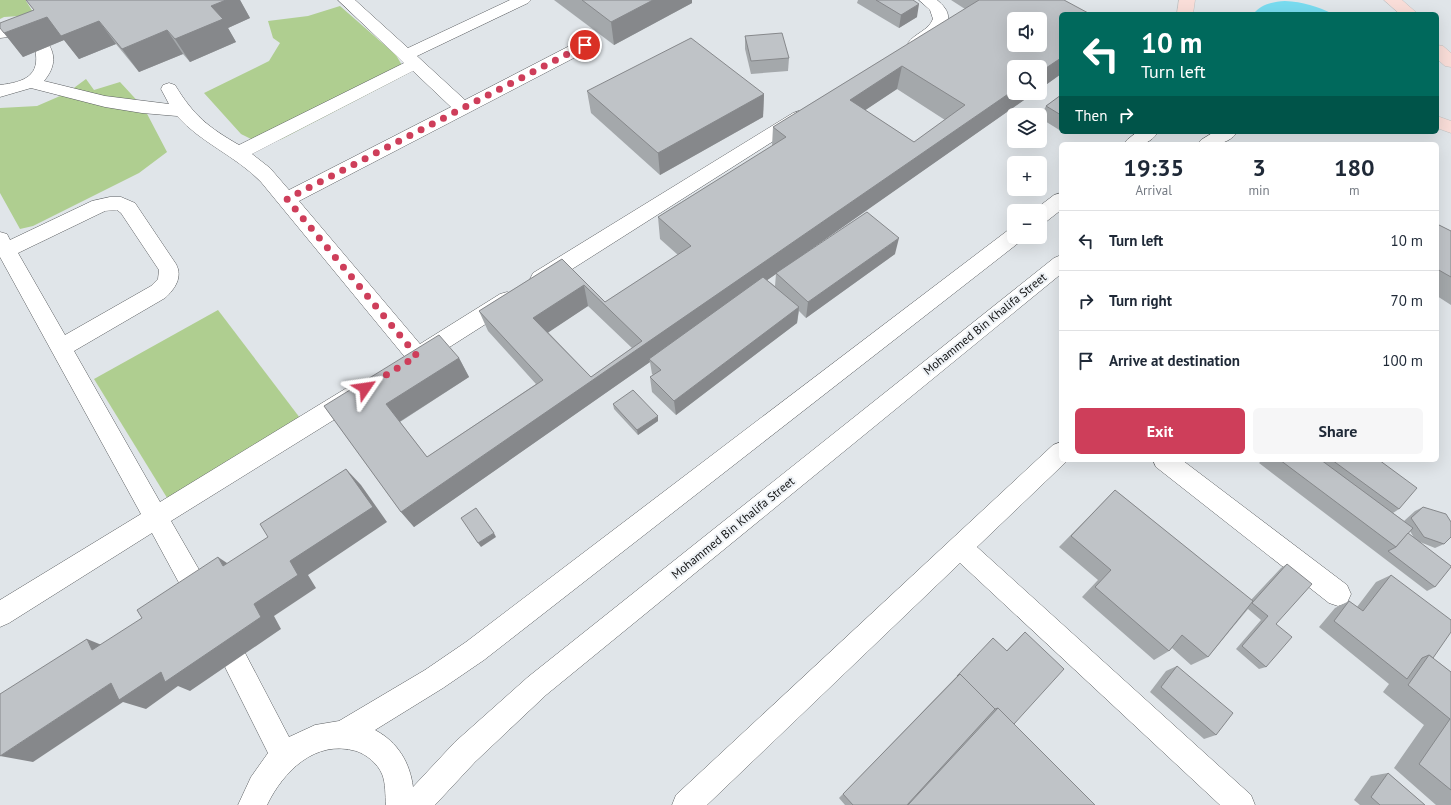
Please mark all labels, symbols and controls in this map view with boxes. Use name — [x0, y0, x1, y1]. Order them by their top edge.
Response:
map controls — [1007, 12, 1047, 244]
button: sound — [1007, 12, 1047, 52]
text: 10 m — [1141, 24, 1202, 61]
pin — [568, 28, 602, 62]
icon: left — [1075, 28, 1127, 80]
icon: arrive — [574, 34, 596, 56]
button: search — [1007, 60, 1047, 100]
text: Turn left — [1141, 60, 1206, 83]
icon: right — [1115, 104, 1137, 126]
text: Then — [1075, 106, 1107, 125]
button: layers — [1007, 108, 1047, 148]
text: 19:35 — [1123, 152, 1184, 183]
text: 3 — [1252, 152, 1266, 183]
text: 180 — [1334, 152, 1375, 183]
button: + — [1007, 156, 1047, 196]
text: Arrival — [1136, 182, 1172, 199]
text: min — [1248, 182, 1270, 199]
text: m — [1349, 182, 1360, 199]
button: − — [1007, 204, 1047, 244]
icon: left — [1075, 230, 1097, 252]
text: Turn left — [1109, 231, 1163, 250]
text: 10 m — [1390, 231, 1423, 250]
street label: Mohammed Bin Khalifa Street — [920, 269, 1049, 378]
icon: right — [1075, 290, 1097, 312]
text: Turn right — [1109, 291, 1172, 310]
text: 70 m — [1390, 291, 1423, 310]
icon: arrive — [1075, 350, 1097, 372]
text: Arrive at destination — [1109, 351, 1240, 370]
text: 100 m — [1382, 351, 1423, 370]
position arrow — [344, 367, 386, 409]
button: Exit — [1075, 408, 1245, 454]
button: Share — [1253, 408, 1423, 454]
street label: Mohammed Bin Khalifa Street — [668, 473, 797, 582]

